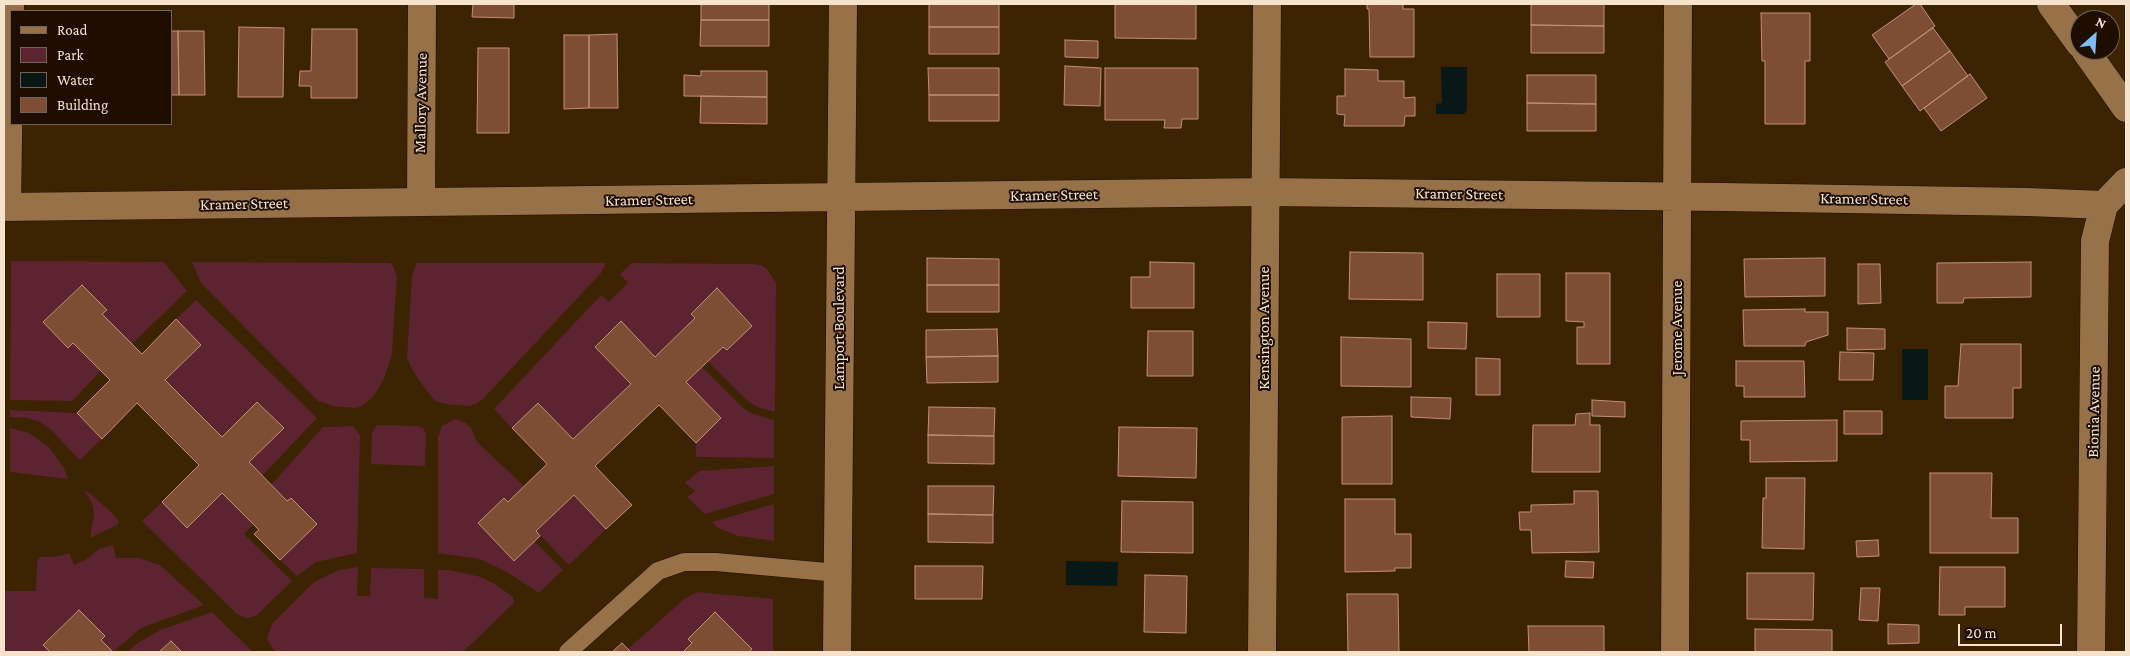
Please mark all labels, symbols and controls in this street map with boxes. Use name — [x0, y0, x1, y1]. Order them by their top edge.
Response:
legend — [10, 10, 172, 125]
north arrow — [2070, 10, 2120, 60]
text: N — [2093, 13, 2109, 32]
text: Road — [57, 22, 87, 38]
text: Park — [57, 47, 84, 63]
street label: Mallory Avenue — [411, 53, 431, 153]
text: Water — [57, 72, 94, 88]
text: Building — [57, 97, 108, 113]
street label: Kramer Street — [1415, 184, 1503, 204]
street label: Kramer Street — [1010, 185, 1098, 205]
street label: Kramer Street — [1820, 189, 1908, 209]
street label: Kramer Street — [605, 190, 693, 210]
street label: Kramer Street — [200, 194, 288, 214]
street label: Lamport Boulevard — [829, 266, 849, 390]
street label: Kensington Avenue — [1254, 266, 1274, 390]
street label: Jerome Avenue — [1667, 280, 1687, 376]
street label: Bionia Avenue — [2084, 366, 2104, 458]
scale bar — [1960, 614, 2064, 646]
text: 20 m — [1966, 625, 1997, 641]

